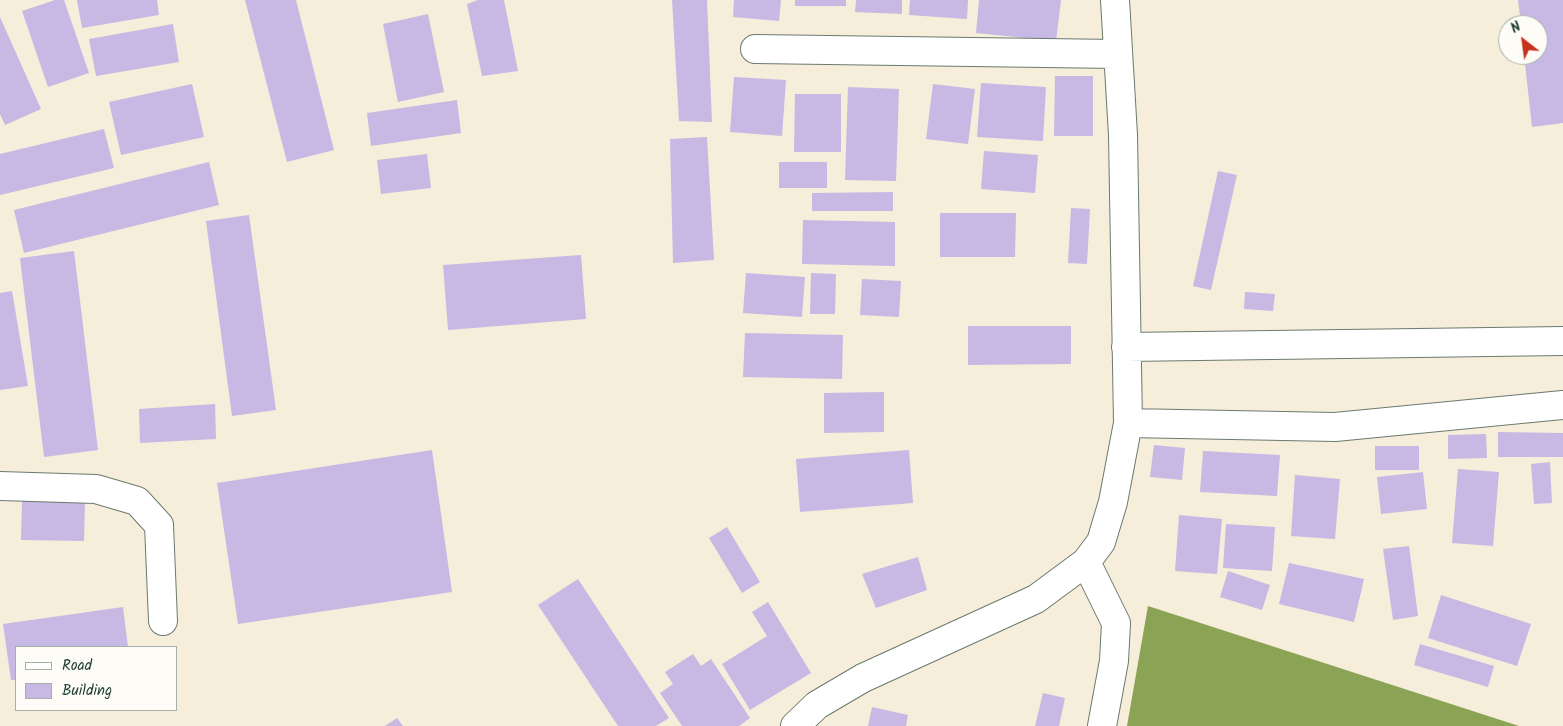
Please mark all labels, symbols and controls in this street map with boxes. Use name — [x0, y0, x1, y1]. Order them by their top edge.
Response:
north arrow — [1498, 15, 1548, 65]
text: N — [1507, 16, 1525, 40]
legend — [15, 646, 178, 711]
text: Road — [62, 654, 92, 678]
text: Building — [62, 679, 112, 703]

